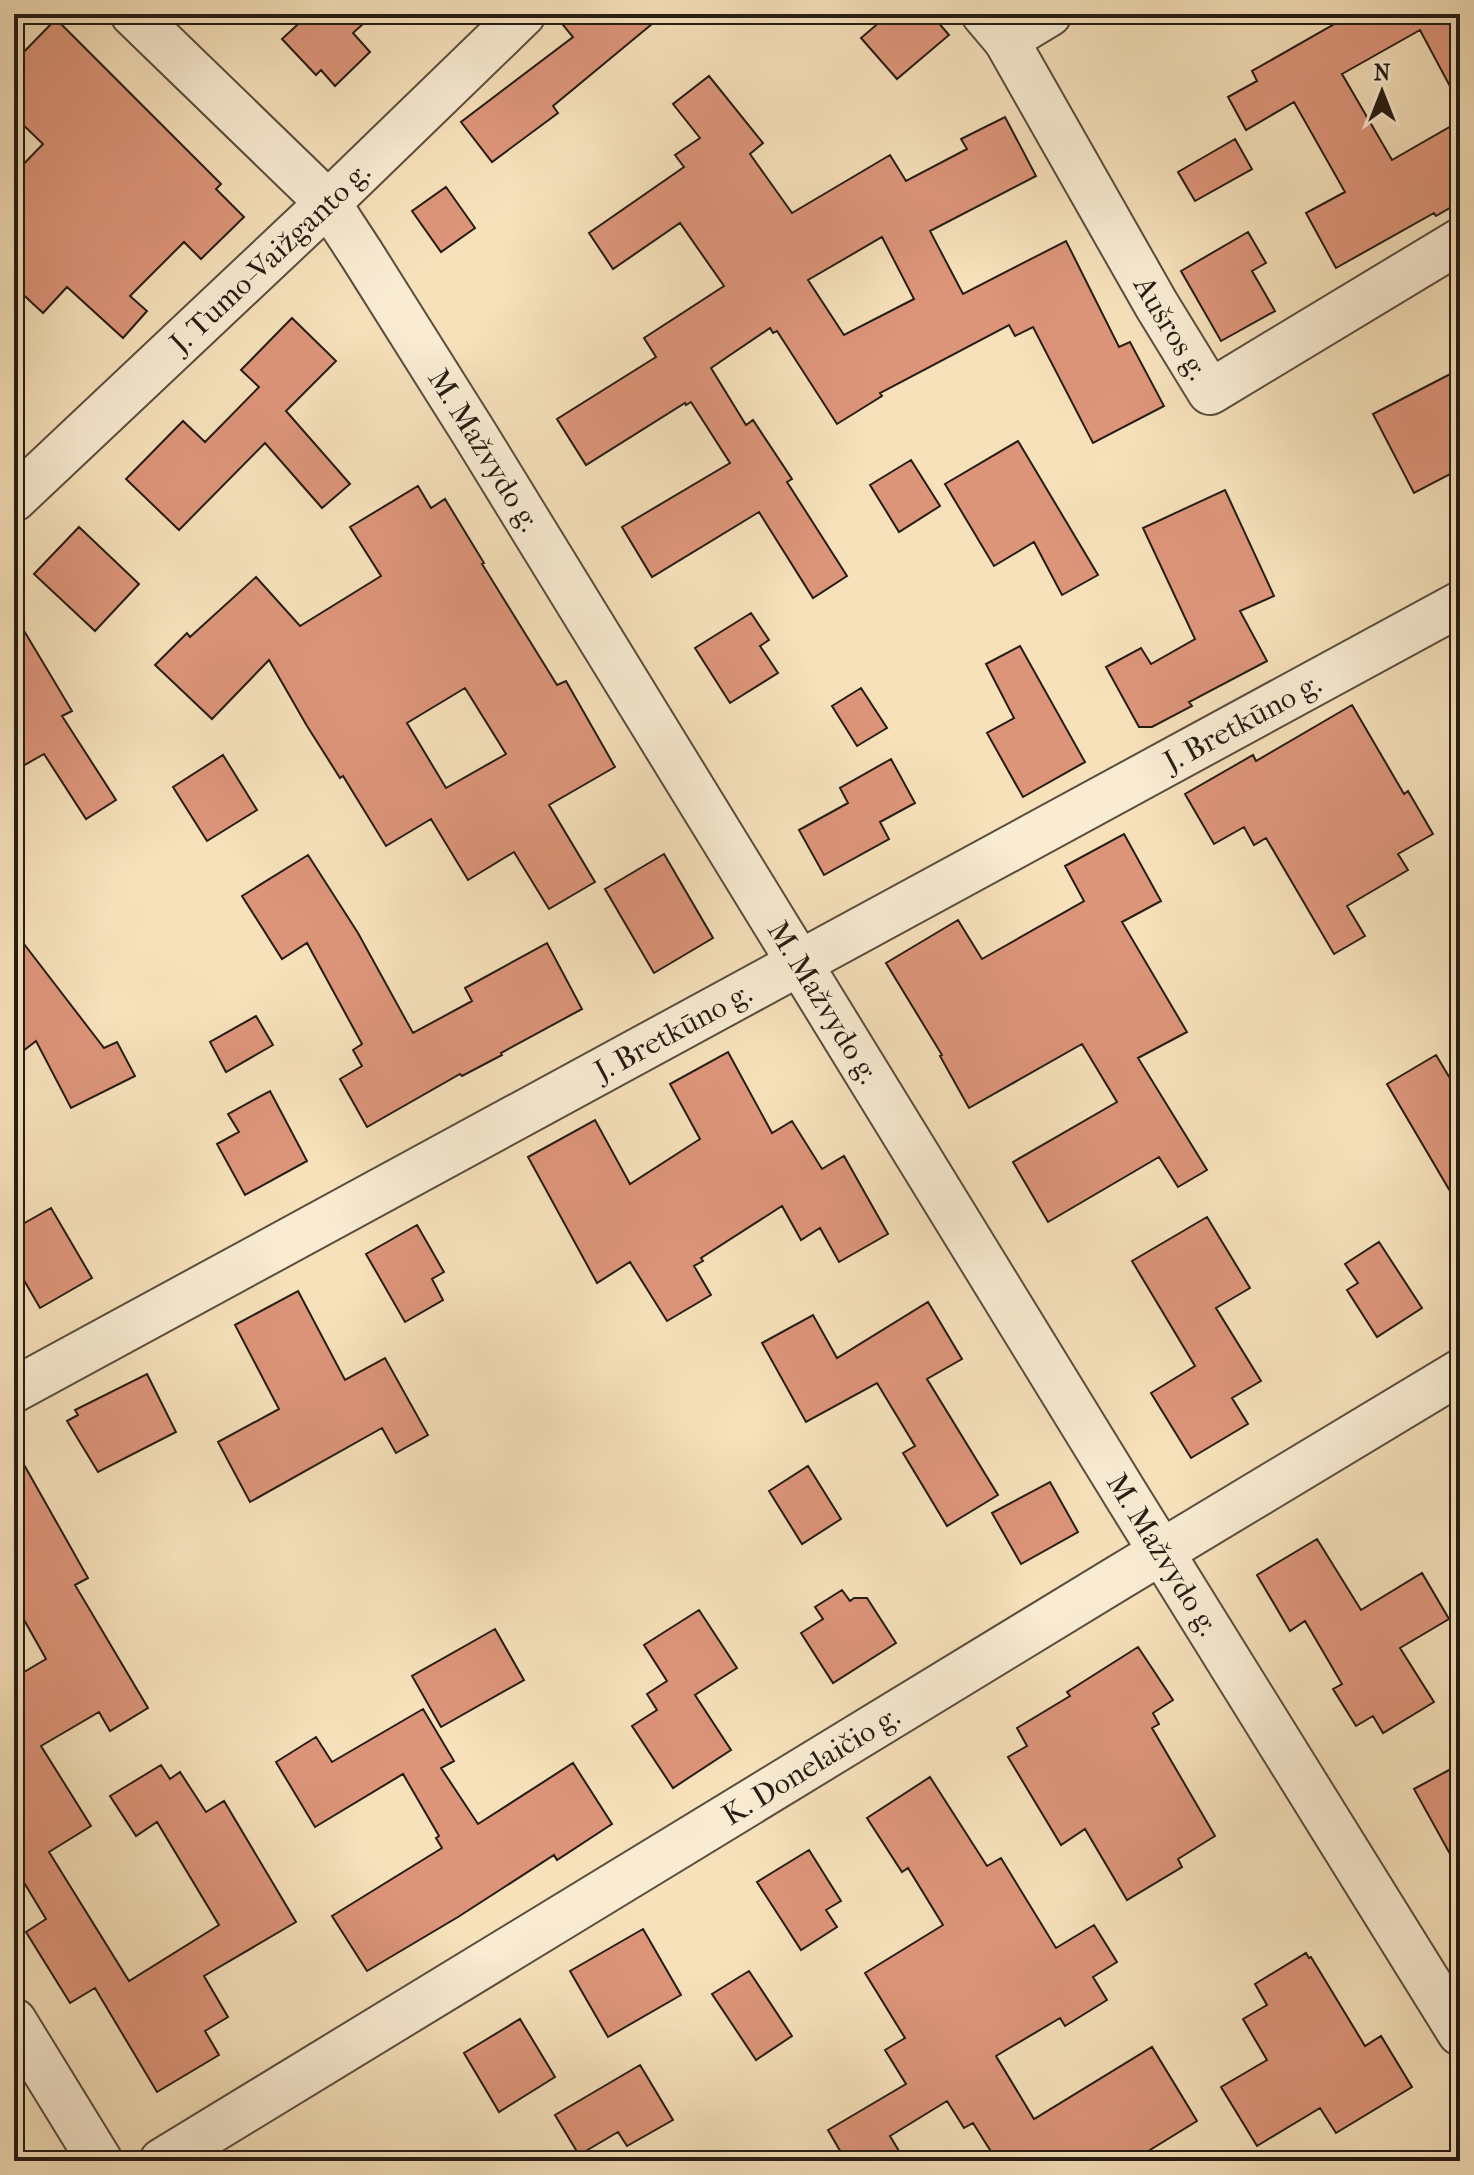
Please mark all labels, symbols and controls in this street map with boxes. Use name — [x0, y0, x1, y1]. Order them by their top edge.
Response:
north arrow — [1342, 52, 1422, 132]
text: N — [1374, 60, 1391, 86]
street label: J. Tumo-Vaižganto g. — [161, 155, 377, 362]
street label: Aušros g. — [1126, 269, 1216, 386]
street label: M. Mažvydo g. — [421, 363, 548, 538]
street label: J. Bretkūno g. — [1156, 666, 1327, 780]
street label: M. Mažvydo g. — [760, 915, 887, 1090]
street label: J. Bretkūno g. — [587, 975, 758, 1090]
street label: M. Mažvydo g. — [1099, 1467, 1226, 1642]
street label: K. Donelaičio g. — [716, 1698, 906, 1833]

